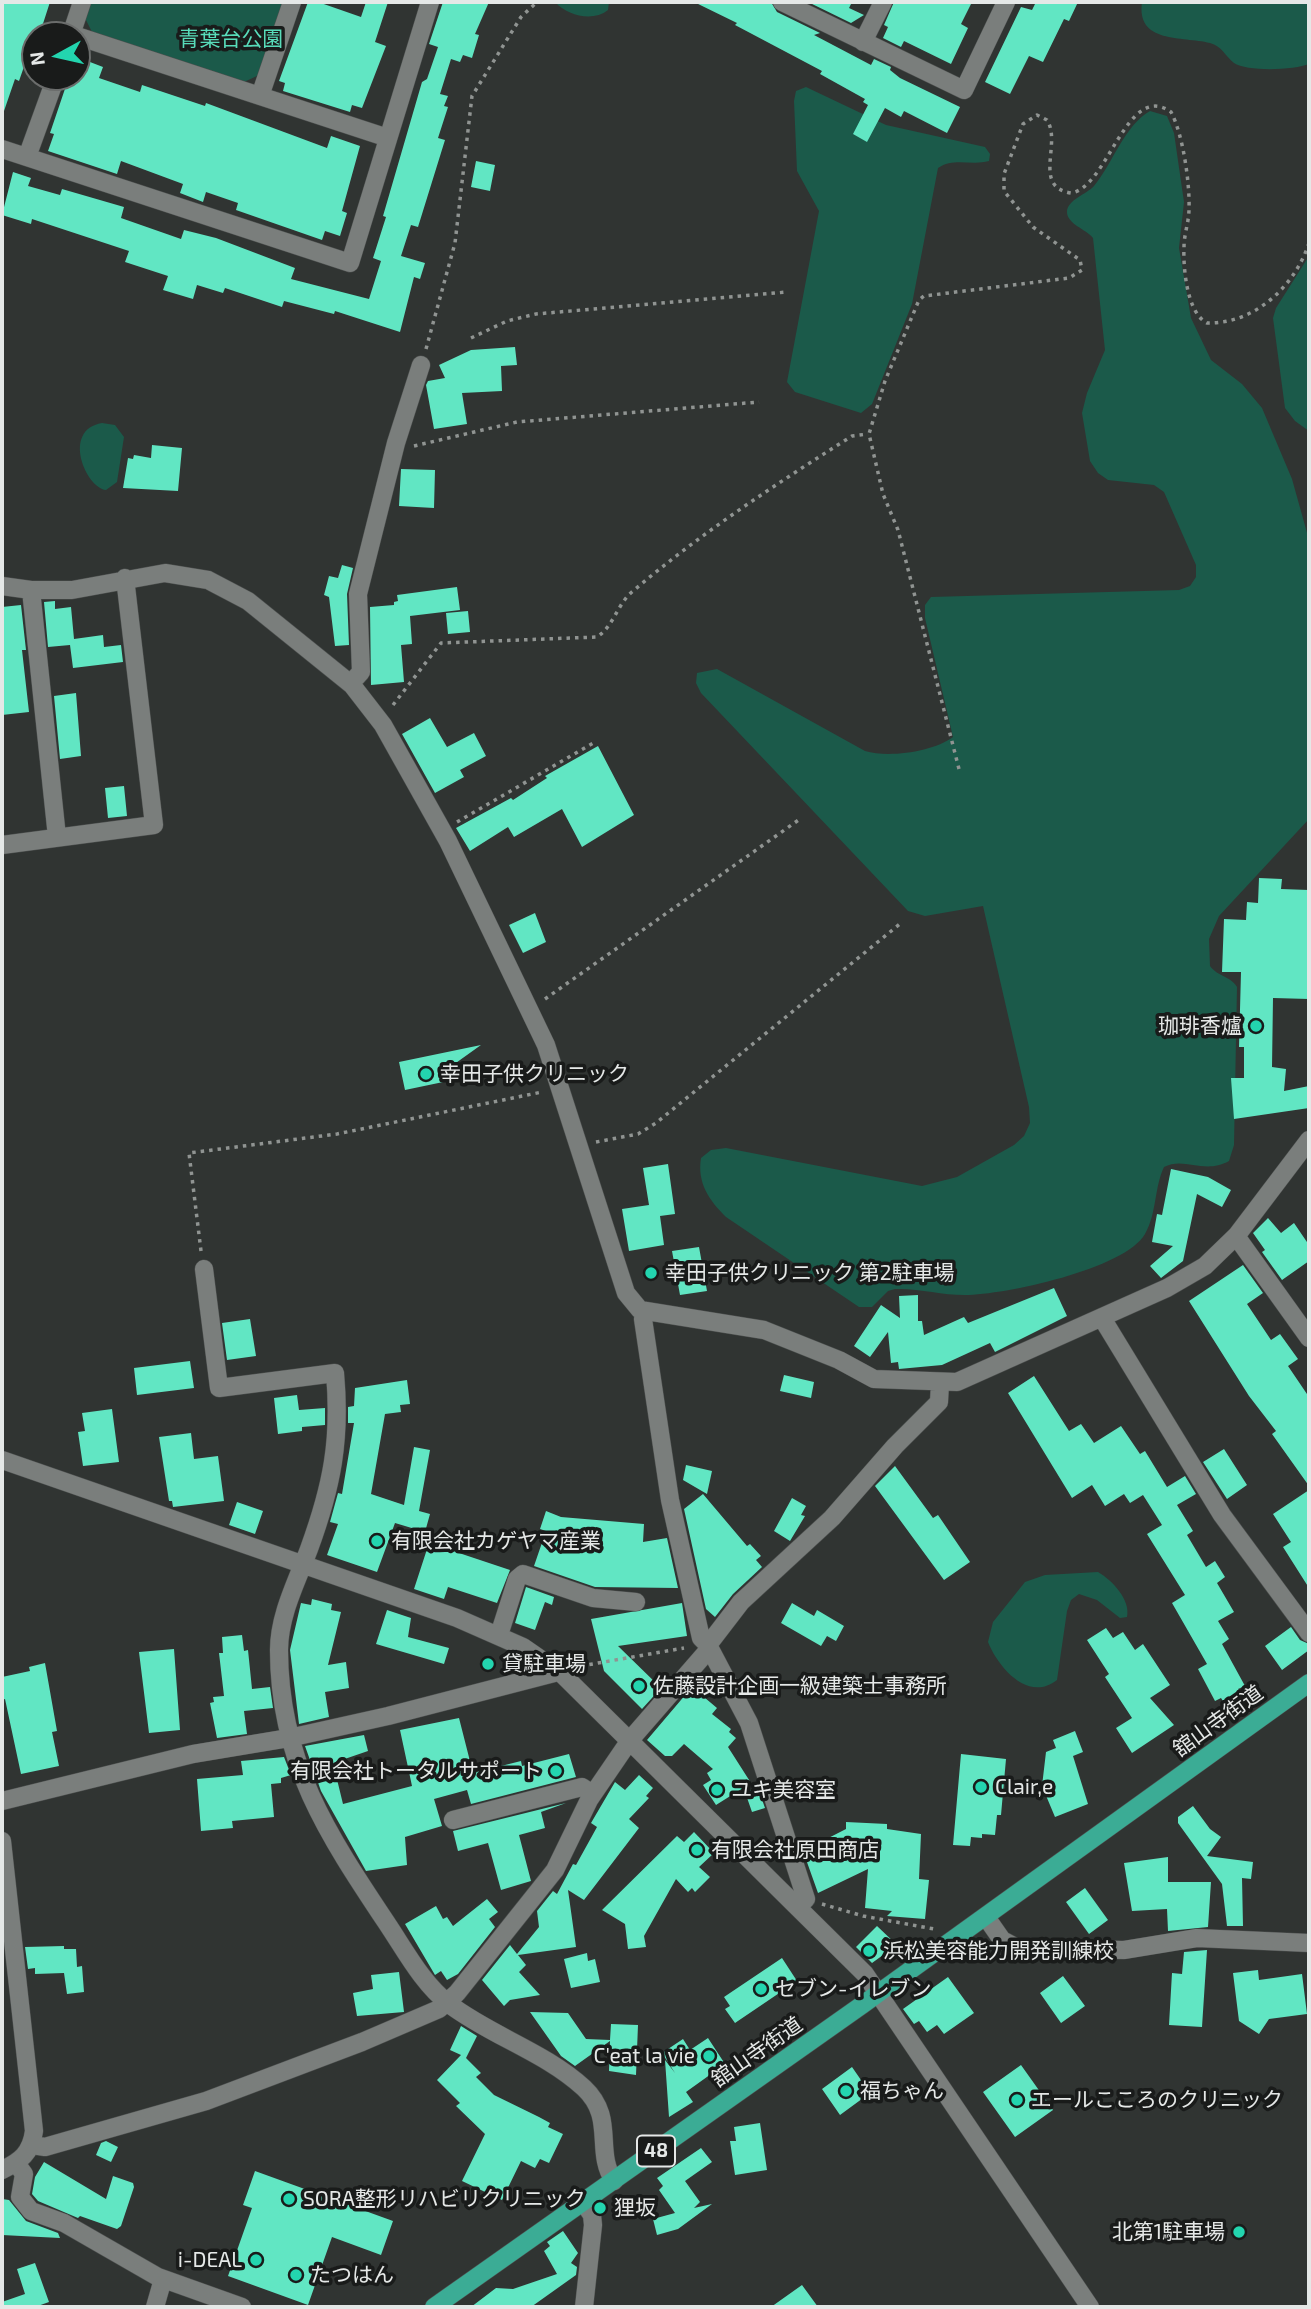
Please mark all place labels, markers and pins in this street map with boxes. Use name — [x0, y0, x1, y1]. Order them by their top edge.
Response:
place label: 珈琲香爐 — [1158, 1013, 1242, 1039]
marker: 珈琲香爐 — [1248, 1018, 1264, 1034]
place label: 幸田子供クリニック — [440, 1061, 629, 1087]
marker: 幸田子供クリニック — [418, 1066, 434, 1082]
place label: 幸田子供クリニック 第2駐車場 — [665, 1260, 954, 1286]
marker: 幸田子供クリニック 第2駐車場 — [643, 1265, 659, 1281]
place label: 有限会社カゲヤマ産業 — [391, 1528, 601, 1554]
marker: 有限会社カゲヤマ産業 — [369, 1533, 385, 1549]
place label: 貸駐車場 — [502, 1651, 586, 1677]
marker: 貸駐車場 — [480, 1656, 496, 1672]
place label: 佐藤設計企画一級建築士事務所 — [653, 1673, 947, 1699]
marker: 佐藤設計企画一級建築士事務所 — [631, 1678, 647, 1694]
place label: 有限会社トータルサポート — [290, 1758, 542, 1784]
marker: 有限会社トータルサポート — [548, 1763, 564, 1779]
place label: Clair,e — [995, 1774, 1053, 1800]
place label: ユキ美容室 — [731, 1777, 836, 1803]
marker: Clair,e — [973, 1779, 989, 1795]
marker: ユキ美容室 — [709, 1782, 725, 1798]
place label: 有限会社原田商店 — [711, 1837, 879, 1863]
marker: 有限会社原田商店 — [689, 1842, 705, 1858]
place label: 浜松美容能力開発訓練校 — [883, 1938, 1114, 1964]
marker: 浜松美容能力開発訓練校 — [861, 1943, 877, 1959]
place label: セブン-イレブン — [775, 1976, 931, 2002]
marker: セブン-イレブン — [753, 1981, 769, 1997]
place label: C'eat la vie — [593, 2043, 695, 2069]
marker: C'eat la vie — [701, 2048, 717, 2064]
place label: 福ちゃん — [860, 2078, 944, 2104]
marker: 福ちゃん — [838, 2083, 854, 2099]
place label: エールこころのクリニック — [1031, 2087, 1283, 2113]
marker: エールこころのクリニック — [1009, 2092, 1025, 2108]
place label: SORA整形リハビリクリニック — [303, 2186, 586, 2212]
marker: SORA整形リハビリクリニック — [281, 2191, 297, 2207]
place label: 狸坂 — [614, 2195, 656, 2221]
marker: 狸坂 — [592, 2200, 608, 2216]
place label: 北第1駐車場 — [1112, 2219, 1225, 2245]
marker: 北第1駐車場 — [1231, 2224, 1247, 2240]
place label: i-DEAL — [178, 2247, 242, 2273]
marker: i-DEAL — [248, 2252, 264, 2268]
place label: たつはん — [310, 2262, 394, 2288]
marker: たつはん — [288, 2267, 304, 2283]

